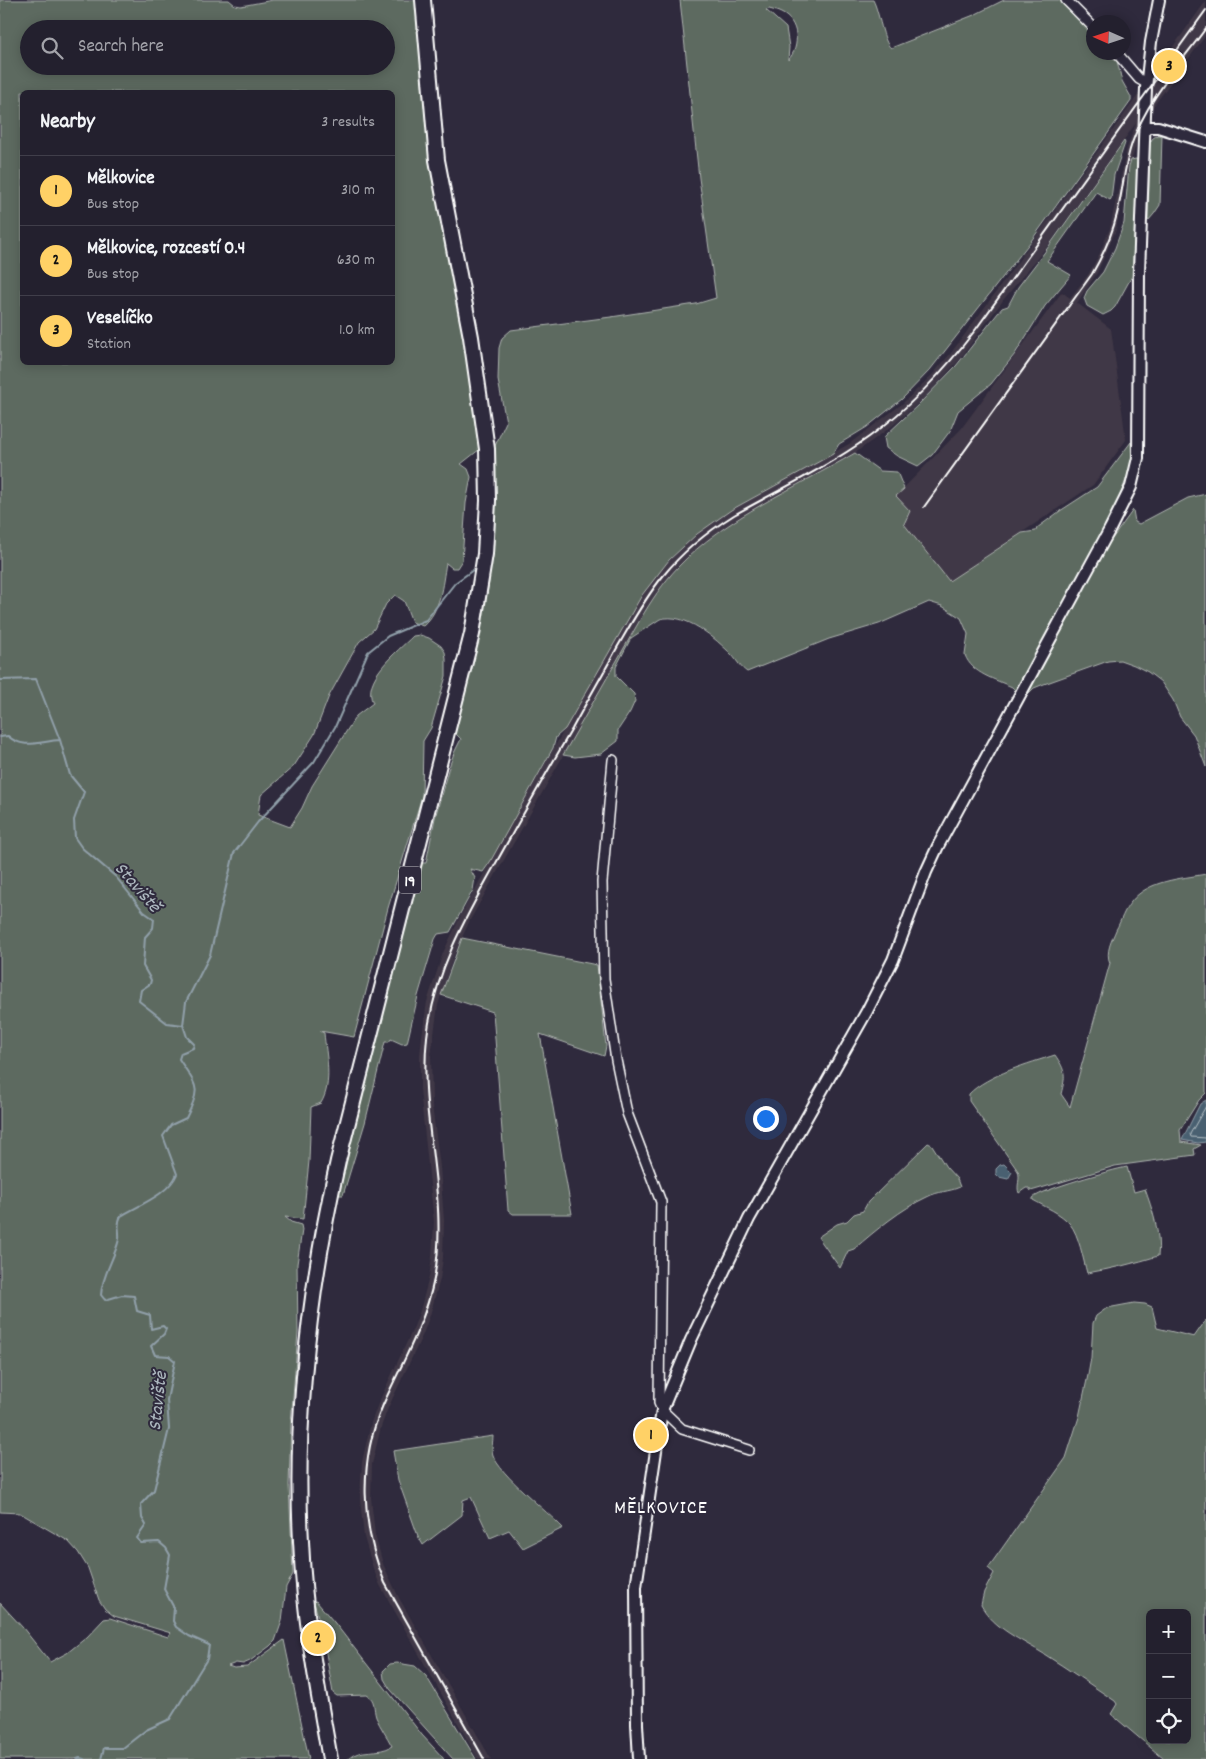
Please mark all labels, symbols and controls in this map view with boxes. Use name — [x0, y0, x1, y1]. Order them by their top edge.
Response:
north arrow — [1086, 15, 1131, 60]
search box — [20, 20, 395, 75]
icon: search — [38, 34, 66, 62]
text: Search here — [78, 34, 164, 61]
pin: 3 — [1153, 47, 1185, 85]
text: Nearby — [40, 108, 95, 138]
text: 3 results — [321, 111, 375, 134]
text: Mělkovice — [87, 166, 155, 193]
text: 1 — [54, 179, 58, 202]
text: 310 m — [341, 179, 375, 202]
text: Bus stop — [87, 193, 139, 216]
text: Mělkovice, rozcestí 0.4 — [87, 236, 245, 263]
text: 2 — [53, 249, 60, 272]
text: 630 m — [337, 249, 375, 272]
text: Bus stop — [87, 263, 139, 286]
text: Veselíčko — [87, 306, 153, 333]
text: 3 — [52, 319, 60, 342]
text: 1.0 km — [339, 319, 375, 342]
text: Station — [87, 333, 131, 356]
water label: Staviště — [107, 857, 168, 922]
road number: 19 — [399, 866, 421, 894]
your location — [753, 1106, 779, 1132]
water label: Staviště — [143, 1368, 176, 1432]
pin: 1 — [635, 1416, 667, 1454]
district label: MĚLKOVICE — [614, 1495, 708, 1523]
map controls — [1146, 1609, 1191, 1744]
button: + — [1146, 1609, 1191, 1654]
pin: 2 — [302, 1619, 334, 1657]
button: − — [1146, 1654, 1191, 1699]
button: locate — [1146, 1699, 1191, 1744]

